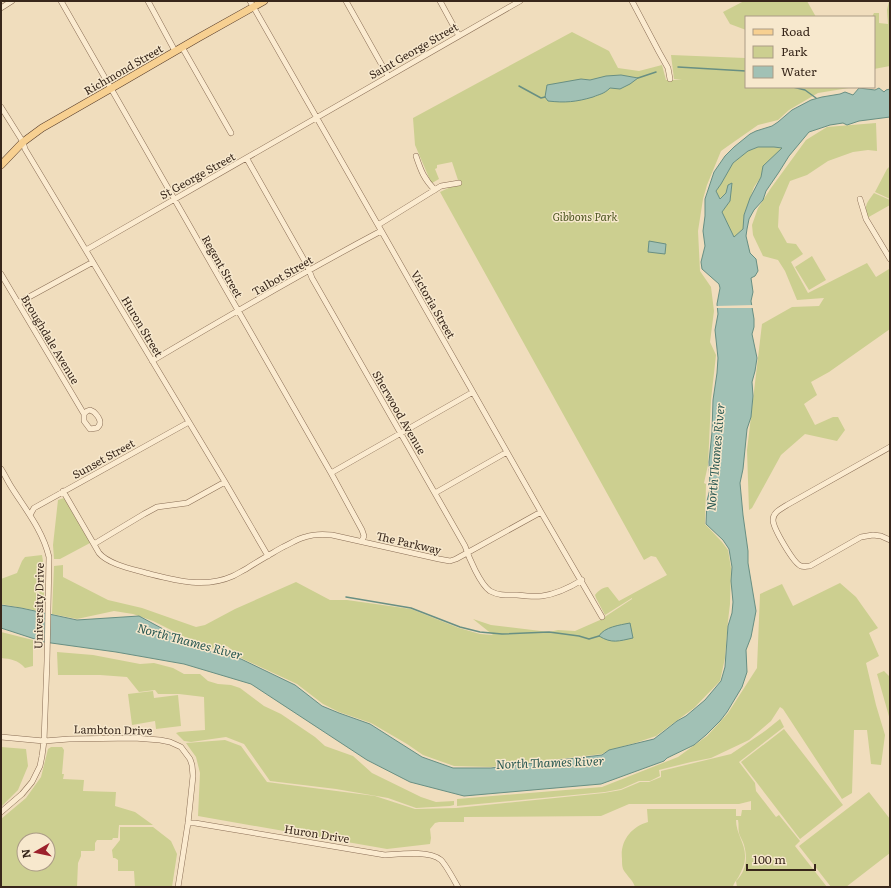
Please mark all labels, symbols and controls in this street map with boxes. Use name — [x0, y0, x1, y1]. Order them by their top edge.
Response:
legend — [745, 16, 875, 88]
street label: Saint George Street — [365, 18, 461, 82]
text: Road — [781, 22, 811, 40]
street label: Richmond Street — [81, 40, 166, 98]
text: Park — [781, 42, 808, 60]
text: Water — [781, 62, 817, 80]
street label: St George Street — [156, 147, 238, 202]
park label: Gibbons Park — [552, 208, 618, 224]
street label: Regent Street — [199, 232, 248, 301]
street label: Talbot Street — [249, 251, 316, 299]
street label: Victoria Street — [408, 267, 460, 342]
street label: Broughdale Avenue — [18, 291, 84, 387]
street label: Huron Street — [119, 293, 168, 360]
street label: Sherwood Avenue — [369, 367, 431, 457]
water label: North Thames River — [701, 402, 729, 512]
street label: Sunset Street — [69, 434, 138, 482]
street label: The Parkway — [375, 527, 444, 557]
street label: University Drive — [29, 562, 47, 649]
water label: North Thames River — [135, 618, 245, 664]
street label: Lambton Drive — [73, 720, 153, 738]
water label: North Thames River — [496, 751, 605, 773]
street label: Huron Drive — [283, 820, 351, 846]
north arrow — [16, 832, 56, 872]
scale bar — [747, 846, 815, 872]
text: N — [17, 848, 34, 860]
text: 100 m — [753, 850, 786, 868]

